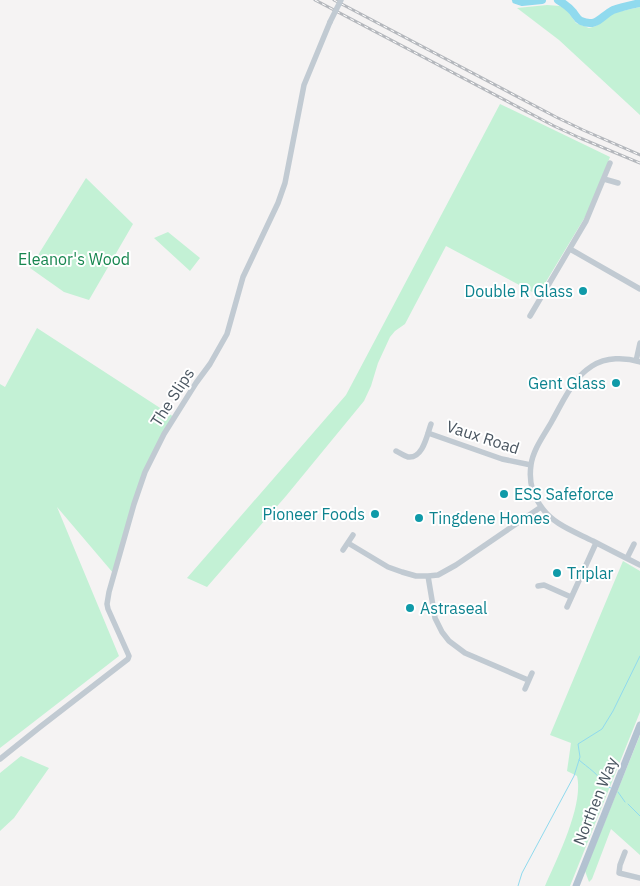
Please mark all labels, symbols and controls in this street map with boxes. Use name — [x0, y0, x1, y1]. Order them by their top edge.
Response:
park label: Eleanor's Wood — [18, 249, 130, 269]
place label: Double R Glass — [465, 281, 573, 301]
marker: Double R Glass — [577, 285, 589, 297]
street label: The Slips — [146, 364, 198, 430]
place label: Gent Glass — [528, 373, 606, 393]
marker: Gent Glass — [610, 377, 622, 389]
street label: Vaux Road — [444, 416, 522, 458]
place label: ESS Safeforce — [514, 484, 614, 504]
marker: ESS Safeforce — [498, 488, 510, 500]
place label: Pioneer Foods — [263, 504, 365, 524]
marker: Pioneer Foods — [369, 508, 381, 520]
place label: Tingdene Homes — [429, 508, 550, 528]
marker: Tingdene Homes — [413, 512, 425, 524]
place label: Triplar — [567, 563, 613, 583]
marker: Triplar — [551, 567, 563, 579]
place label: Astraseal — [420, 598, 487, 618]
marker: Astraseal — [404, 602, 416, 614]
street label: Northen Way — [568, 754, 622, 848]

